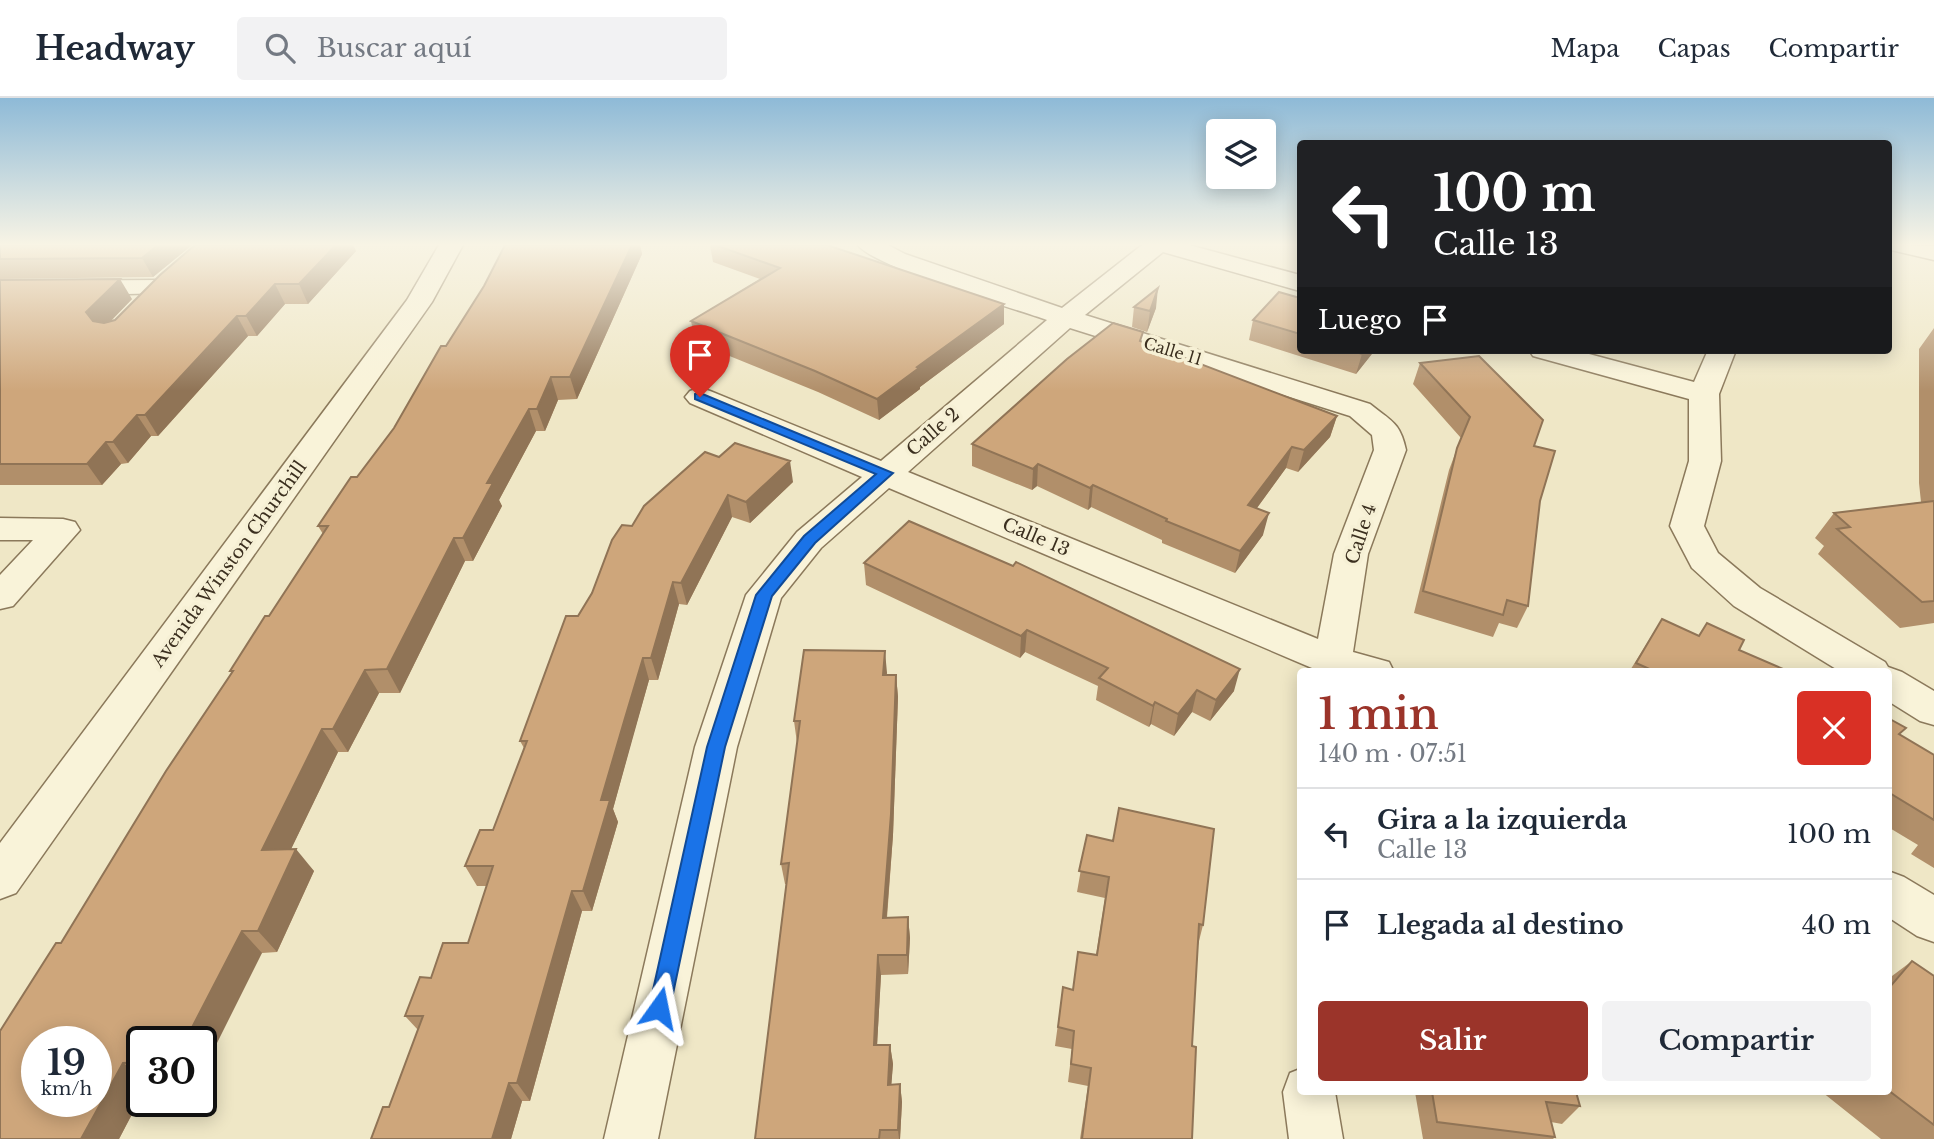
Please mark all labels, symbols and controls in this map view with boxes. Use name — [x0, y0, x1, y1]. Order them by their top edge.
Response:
search box — [237, 17, 727, 80]
text: Headway — [35, 28, 195, 69]
icon: search — [261, 29, 299, 67]
text: Buscar aquí — [317, 32, 471, 64]
text: Mapa — [1550, 34, 1620, 63]
text: Capas — [1658, 34, 1731, 63]
text: Compartir — [1769, 34, 1899, 63]
map controls — [1206, 119, 1276, 189]
button: layers — [1206, 119, 1276, 189]
text: 100 m — [1433, 163, 1596, 224]
icon: left — [1318, 168, 1409, 259]
text: Calle 13 — [1433, 224, 1559, 264]
icon: arrive — [1416, 301, 1454, 339]
text: Luego — [1318, 304, 1402, 336]
pin — [670, 325, 730, 397]
street label: Calle 11 — [1141, 333, 1205, 369]
icon: arrive — [681, 336, 719, 374]
street label: Calle 2 — [902, 403, 964, 461]
street label: Avenida Winston Churchill — [146, 456, 311, 672]
street label: Calle 4 — [1341, 501, 1381, 567]
street label: Calle 13 — [999, 513, 1073, 561]
text: 1 min — [1318, 688, 1439, 740]
button: close — [1797, 691, 1871, 765]
text: 140 m · 07:51 — [1318, 740, 1467, 768]
text: Gira a la izquierda — [1377, 804, 1627, 836]
icon: left — [1318, 815, 1356, 853]
text: 100 m — [1787, 818, 1871, 850]
text: Calle 13 — [1377, 836, 1467, 864]
icon: arrive — [1318, 906, 1356, 944]
text: Llegada al destino — [1377, 909, 1624, 941]
text: 40 m — [1802, 909, 1871, 941]
position arrow — [622, 971, 696, 1045]
button: Salir — [1318, 1001, 1588, 1081]
button: Compartir — [1602, 1001, 1871, 1081]
speed limit sign: 30 — [126, 1026, 217, 1117]
text: 19 — [47, 1041, 86, 1084]
text: km/h — [41, 1078, 92, 1100]

